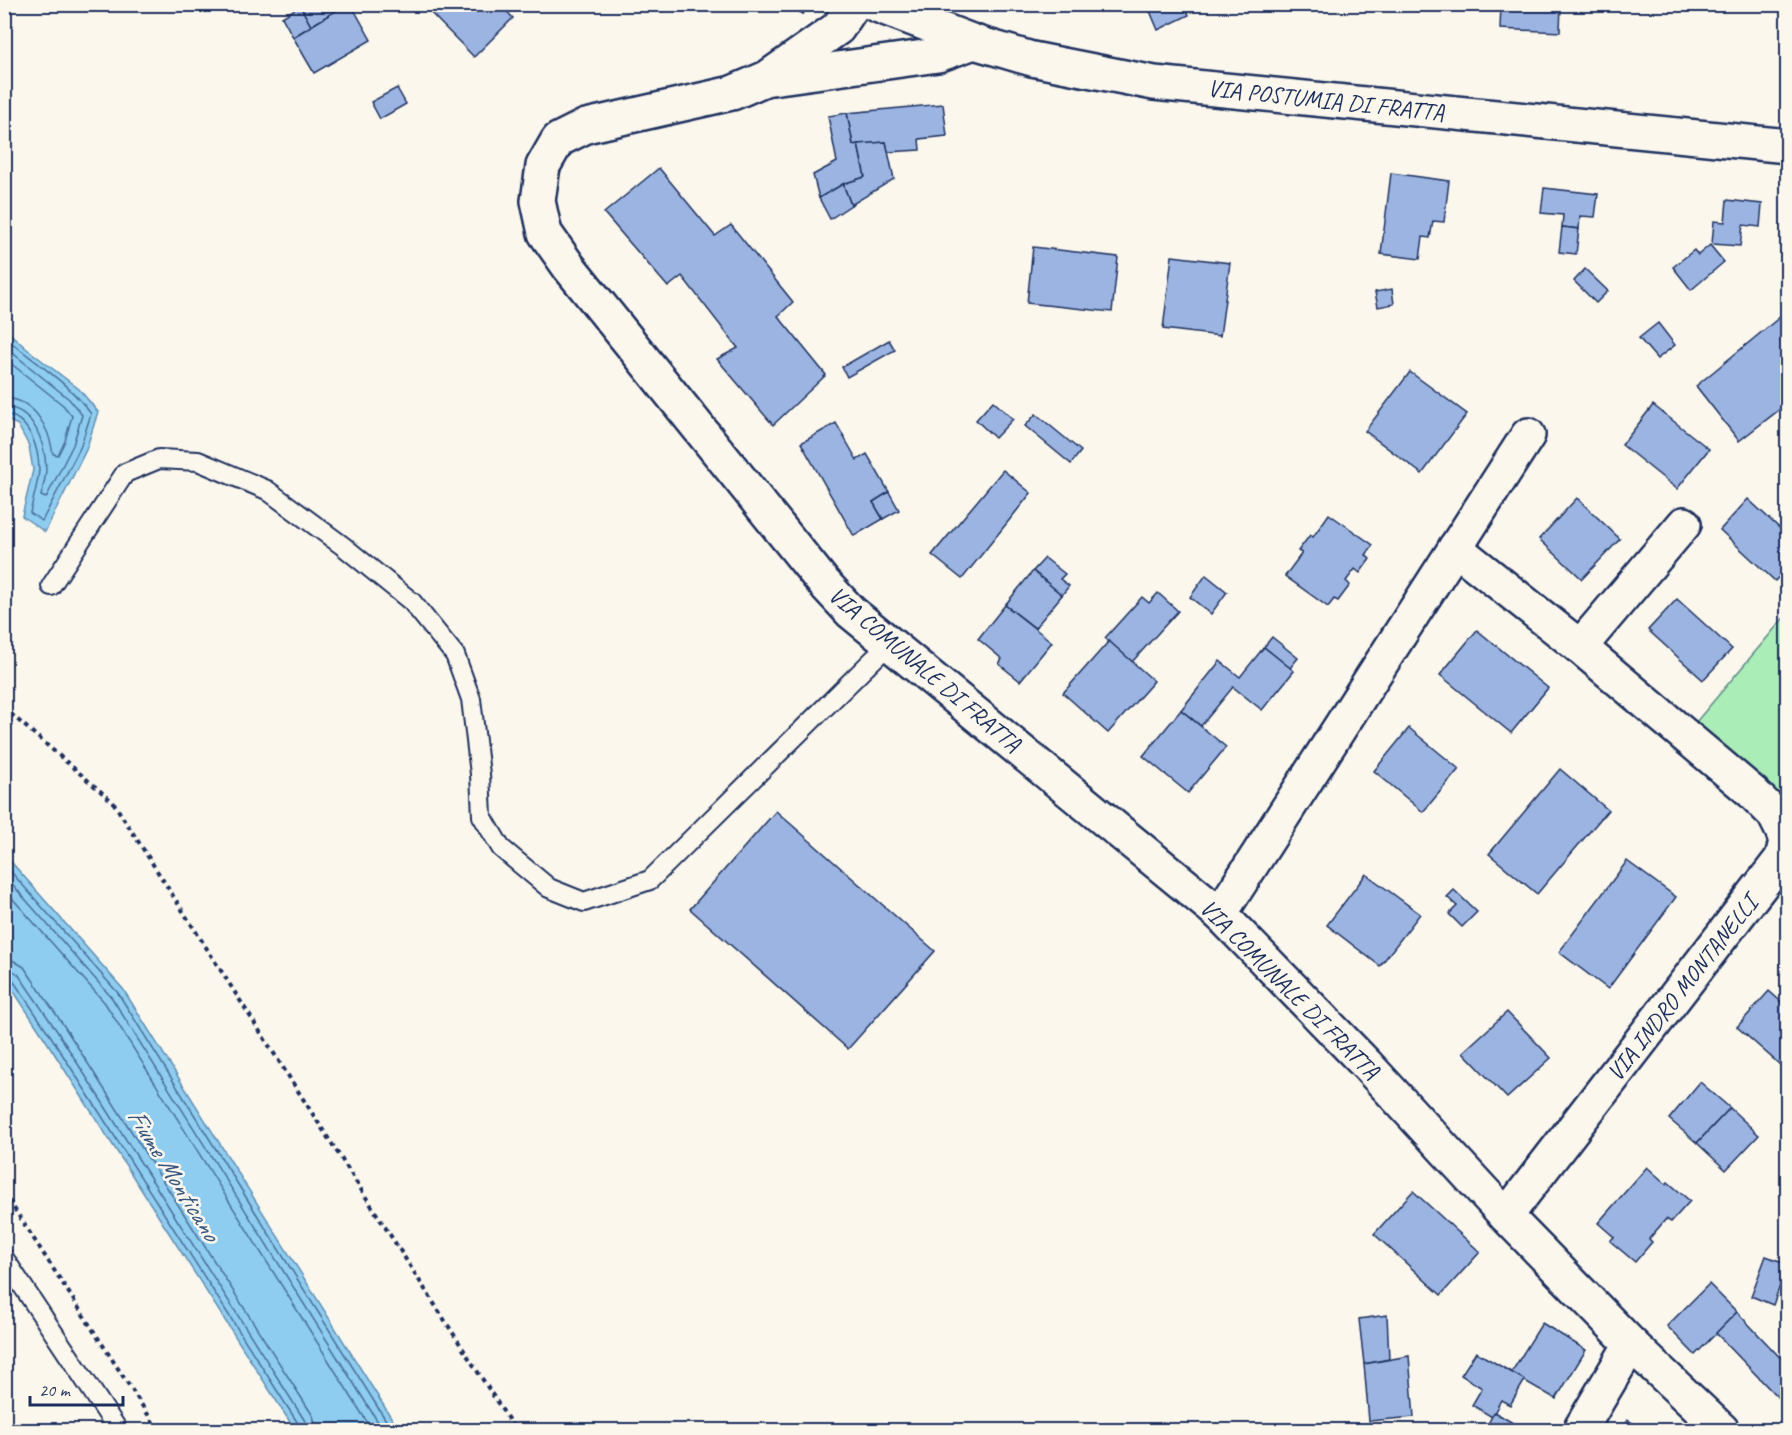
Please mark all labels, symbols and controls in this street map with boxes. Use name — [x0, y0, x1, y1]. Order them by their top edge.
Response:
street label: VIA POSTUMIA DI FRATTA — [1206, 73, 1447, 127]
street label: VIA COMUNALE DI FRATTA — [823, 580, 1028, 759]
street label: VIA INDRO MONTANELLI — [1600, 885, 1767, 1087]
street label: VIA COMUNALE DI FRATTA — [1194, 893, 1387, 1086]
water label: Fiume Monticano — [120, 1102, 229, 1250]
scale bar — [30, 1369, 123, 1407]
text: 20 m — [39, 1379, 72, 1401]

